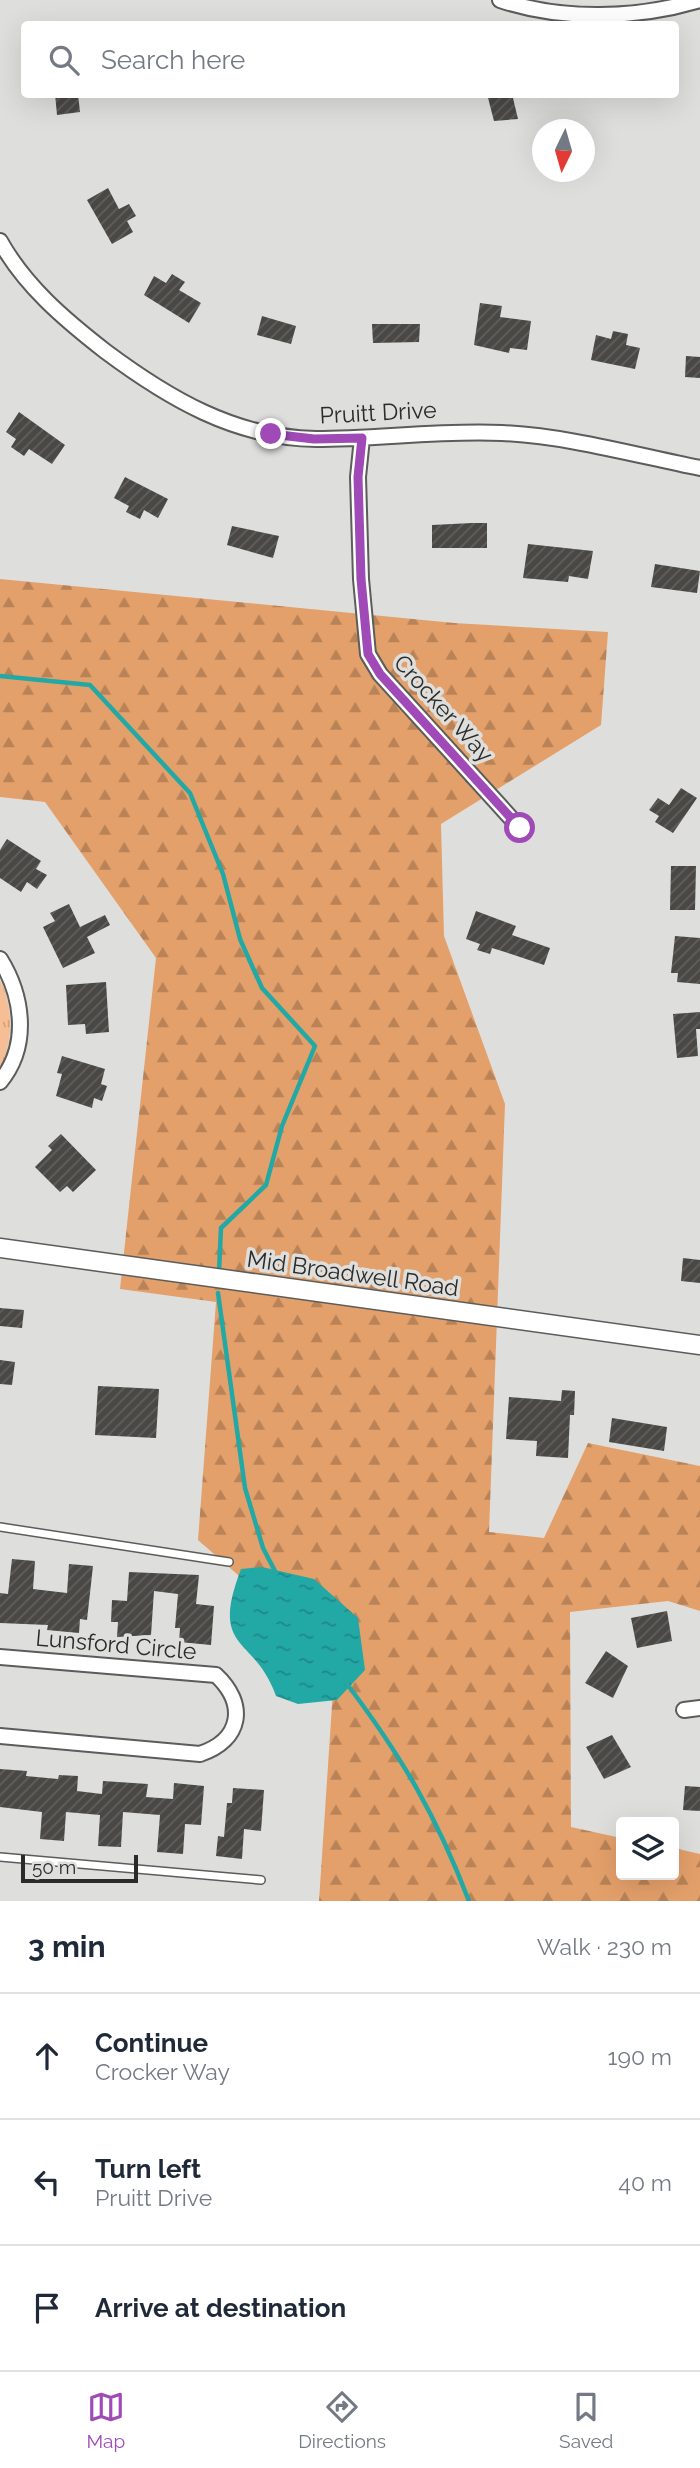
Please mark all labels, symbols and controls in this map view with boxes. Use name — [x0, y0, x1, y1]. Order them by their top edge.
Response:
search box — [21, 21, 679, 98]
icon: search — [45, 41, 83, 79]
text: Search here — [101, 45, 245, 75]
north arrow — [532, 119, 595, 182]
street label: Pruitt Drive — [319, 395, 437, 429]
route end — [255, 418, 286, 449]
street label: Crocker Way — [389, 649, 499, 767]
route start — [504, 812, 535, 843]
street label: Mid Broadwell Road — [245, 1245, 461, 1301]
street label: Lunsford Circle — [34, 1624, 198, 1664]
map controls — [616, 1817, 679, 1880]
button: layers — [616, 1817, 679, 1880]
scale bar — [21, 1852, 138, 1884]
text: 50 m — [32, 1856, 76, 1878]
text: 3 min — [28, 1929, 106, 1964]
text: Walk · 230 m — [537, 1933, 672, 1960]
text: Continue — [95, 2028, 208, 2058]
icon: ahead — [28, 2037, 66, 2075]
text: 190 m — [608, 2043, 672, 2070]
text: Crocker Way — [95, 2058, 230, 2085]
text: Turn left — [95, 2154, 201, 2184]
icon: left — [28, 2163, 66, 2201]
text: 40 m — [618, 2169, 672, 2196]
text: Pruitt Drive — [95, 2184, 212, 2211]
icon: arrive — [28, 2289, 66, 2327]
text: Arrive at destination — [95, 2293, 346, 2323]
tab: Map — [87, 2388, 125, 2452]
tab: Directions — [298, 2388, 386, 2452]
tab: Saved — [559, 2388, 613, 2452]

